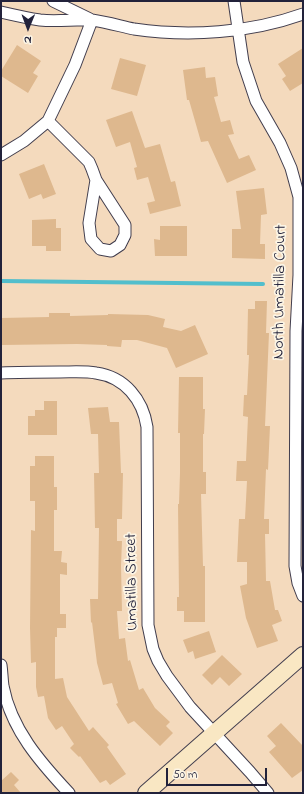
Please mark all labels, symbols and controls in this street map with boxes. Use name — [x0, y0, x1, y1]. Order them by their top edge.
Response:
north arrow — [8, 8, 48, 48]
text: N — [24, 32, 32, 48]
street label: North Umatilla Court — [270, 224, 292, 360]
street label: Umatilla Street — [123, 533, 143, 631]
scale bar — [168, 760, 269, 786]
text: 50 m — [173, 766, 197, 784]

